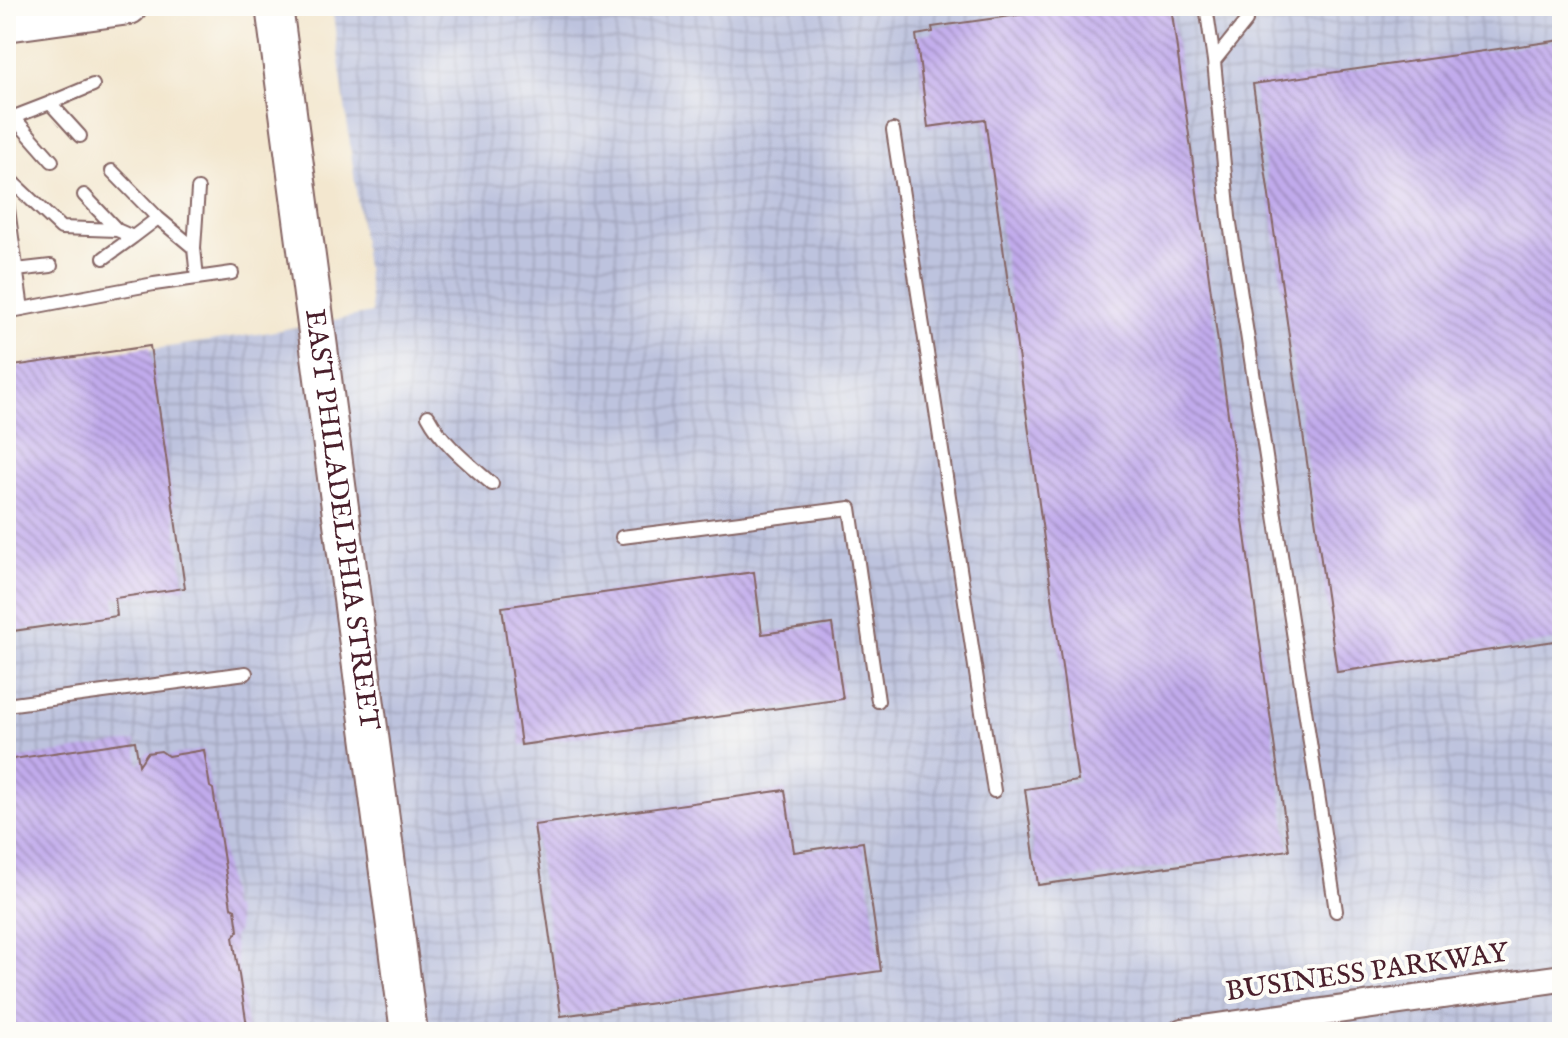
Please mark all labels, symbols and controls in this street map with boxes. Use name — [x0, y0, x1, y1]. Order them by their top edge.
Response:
street label: EAST PHILADELPHIA STREET — [297, 307, 387, 733]
street label: BUSINESS PARKWAY — [1223, 936, 1513, 1010]

